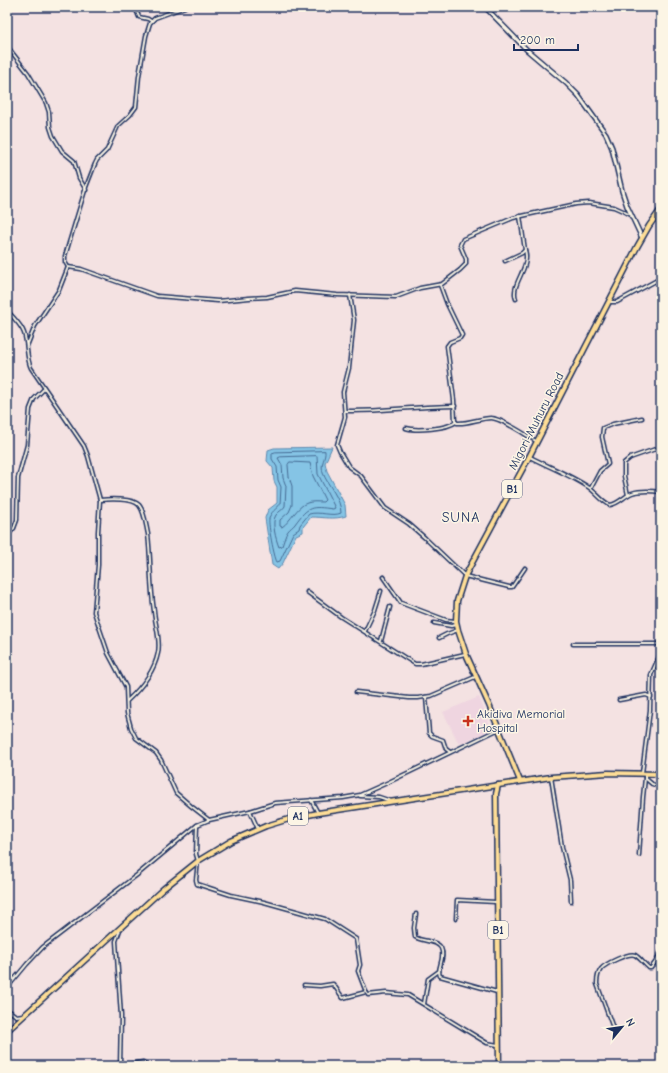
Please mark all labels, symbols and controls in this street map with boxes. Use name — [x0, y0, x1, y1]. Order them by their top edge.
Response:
scale bar — [514, 26, 578, 52]
text: 200 m — [520, 33, 555, 47]
street label: Migori-Muhuru Road — [505, 370, 567, 472]
road number: B1 — [502, 480, 522, 498]
district label: SUNA — [442, 509, 480, 526]
place label: Akidiva Memorial Hospital — [477, 707, 565, 735]
marker: Akidiva Memorial Hospital — [462, 715, 474, 727]
road number: A1 — [288, 807, 308, 825]
road number: B1 — [488, 921, 508, 939]
north arrow — [602, 1007, 642, 1047]
text: N — [623, 1016, 638, 1029]

